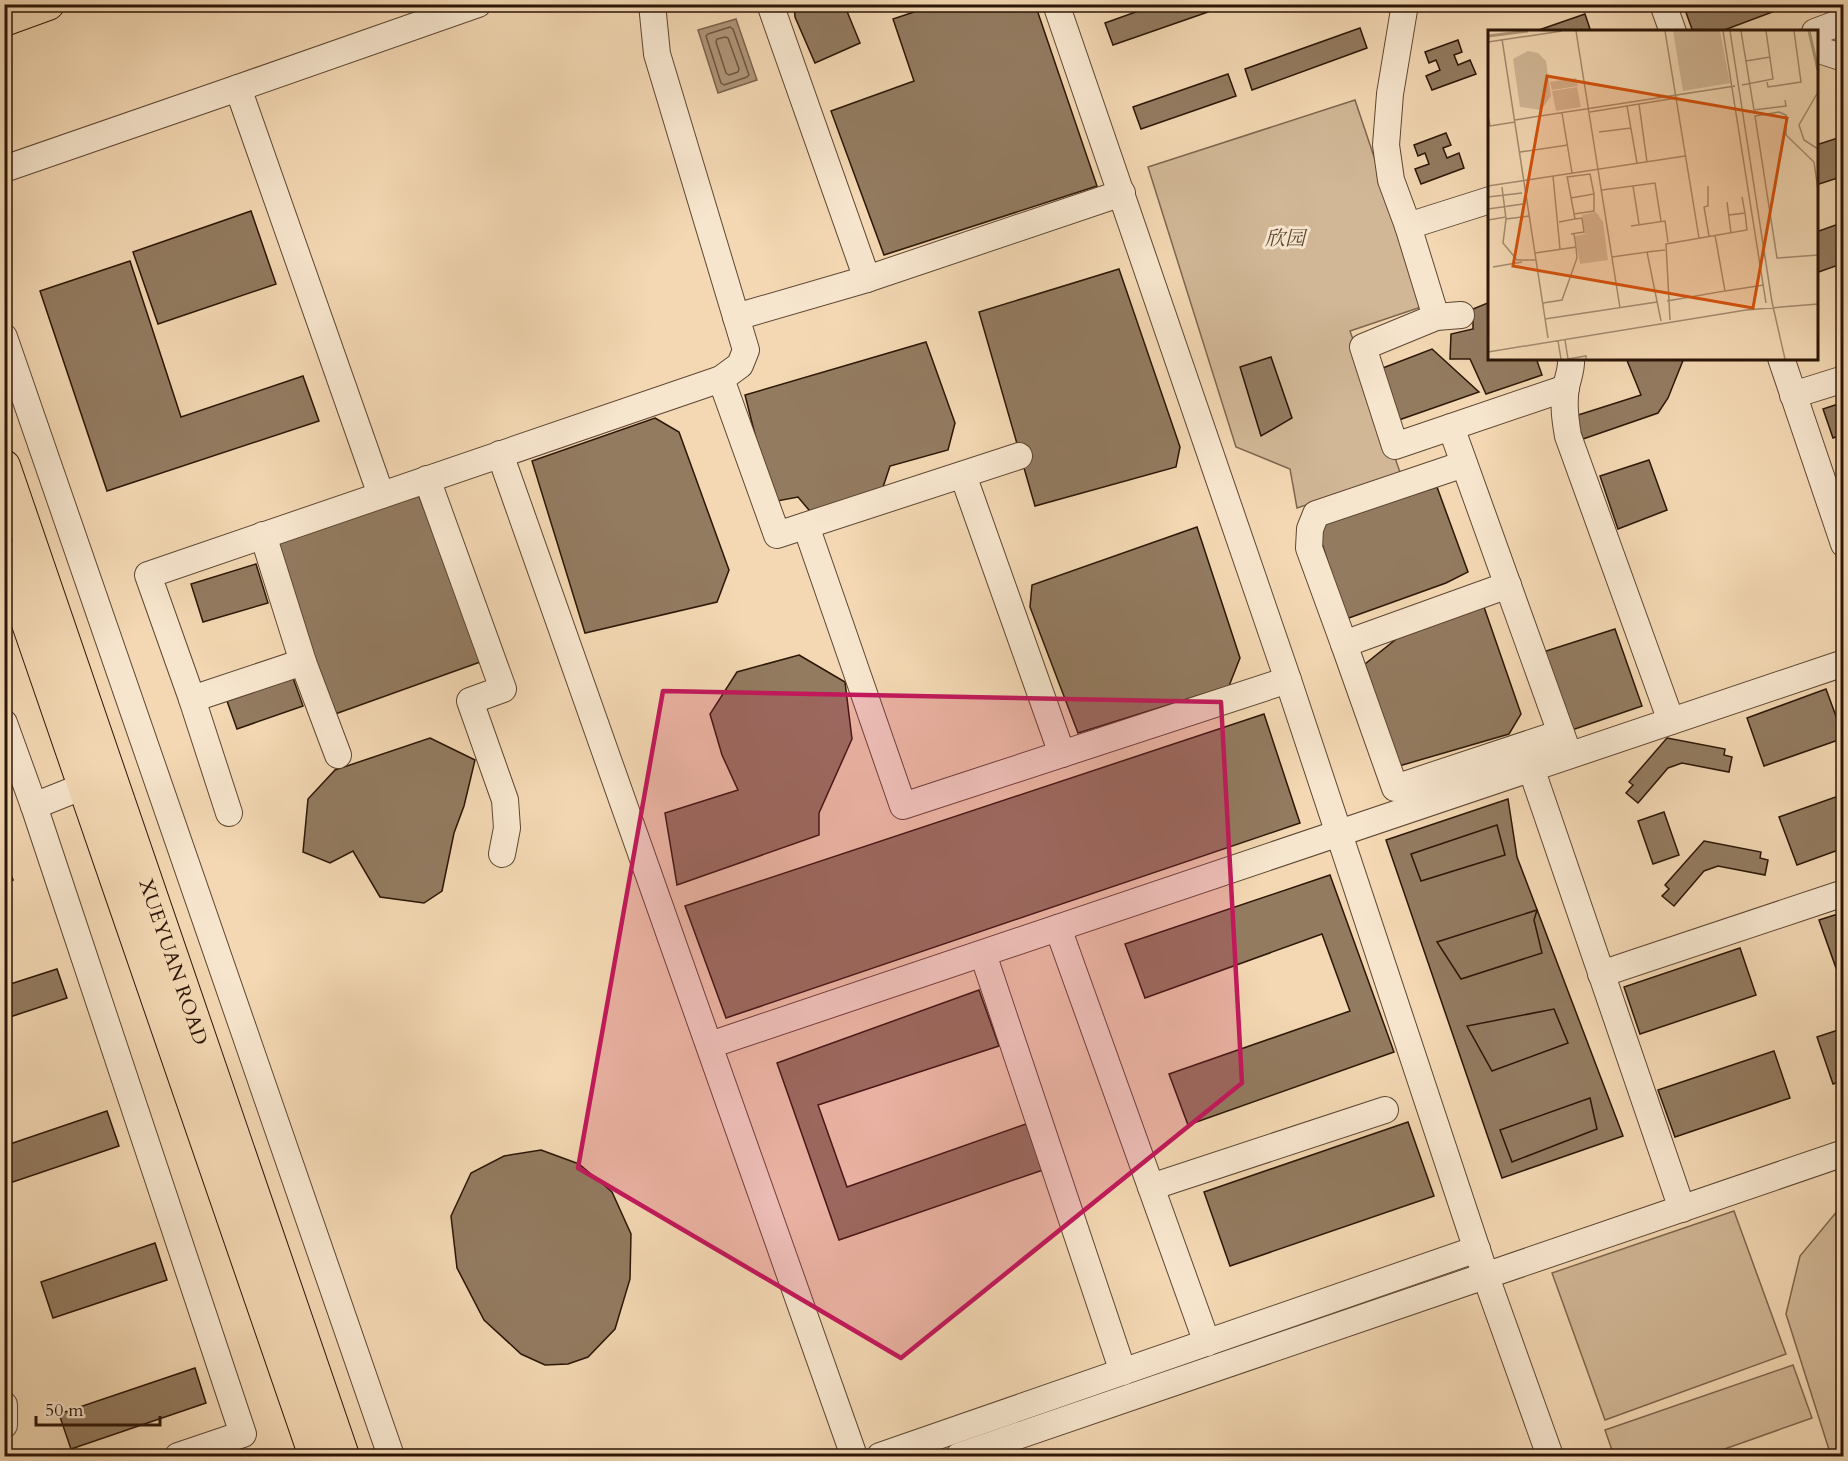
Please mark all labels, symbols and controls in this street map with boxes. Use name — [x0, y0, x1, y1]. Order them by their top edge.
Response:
inset map — [1488, 30, 1818, 360]
park label: 欣园 — [1265, 225, 1308, 252]
street label: XUEYUAN ROAD — [133, 875, 215, 1048]
scale bar — [36, 1389, 160, 1427]
text: 50 m — [45, 1398, 84, 1423]

